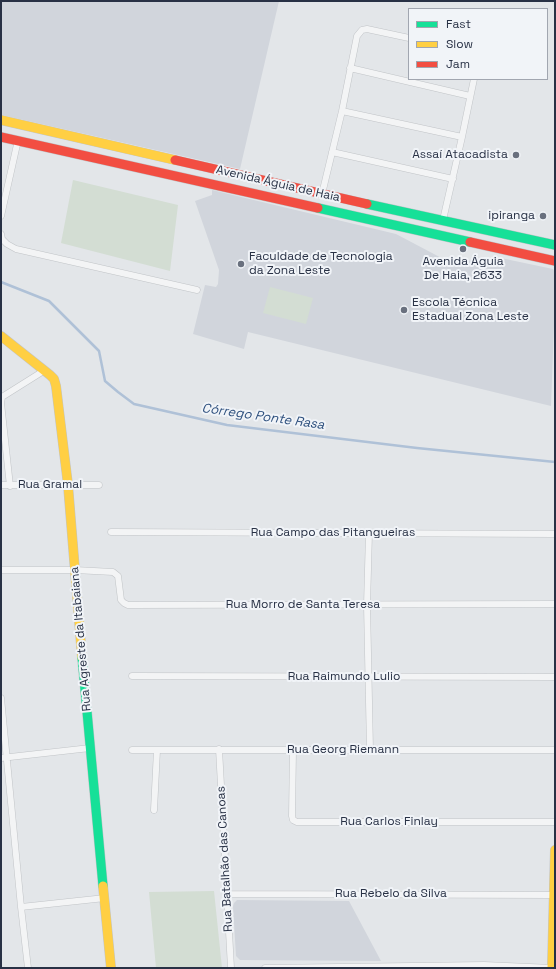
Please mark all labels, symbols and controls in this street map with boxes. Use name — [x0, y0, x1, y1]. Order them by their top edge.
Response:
legend — [408, 8, 548, 80]
text: Fast — [446, 16, 471, 32]
text: Slow — [446, 36, 473, 52]
text: Jam — [446, 56, 470, 72]
place label: Assaí Atacadista — [412, 148, 508, 162]
marker: Assaí Atacadista — [511, 150, 521, 160]
street label: Avenida Águia de Haia — [215, 163, 341, 205]
place label: ipiranga — [488, 209, 535, 223]
marker: ipiranga — [538, 211, 548, 221]
marker: Avenida Águia De Haia, 2633 — [458, 244, 468, 254]
place label: Faculdade de Tecnologia da Zona Leste — [249, 250, 393, 278]
place label: Avenida Águia De Haia, 2633 — [422, 255, 504, 283]
marker: Faculdade de Tecnologia da Zona Leste — [236, 259, 246, 269]
place label: Escola Técnica Estadual Zona Leste — [412, 296, 529, 324]
marker: Escola Técnica Estadual Zona Leste — [399, 305, 409, 315]
water label: Córrego Ponte Rasa — [201, 401, 325, 433]
street label: Rua Gramal — [18, 478, 82, 492]
street label: Rua Campo das Pitangueiras — [251, 526, 415, 540]
street label: Rua Agreste da Itabaiana — [68, 566, 94, 712]
street label: Rua Morro de Santa Teresa — [226, 598, 380, 612]
street label: Rua Raimundo Lulio — [288, 670, 400, 684]
street label: Rua Georg Riemann — [287, 743, 399, 757]
street label: Rua Batalhão das Canoas — [214, 786, 236, 932]
street label: Rua Carlos Finlay — [340, 815, 438, 829]
street label: Rua Rebelo da Silva — [335, 887, 447, 901]

